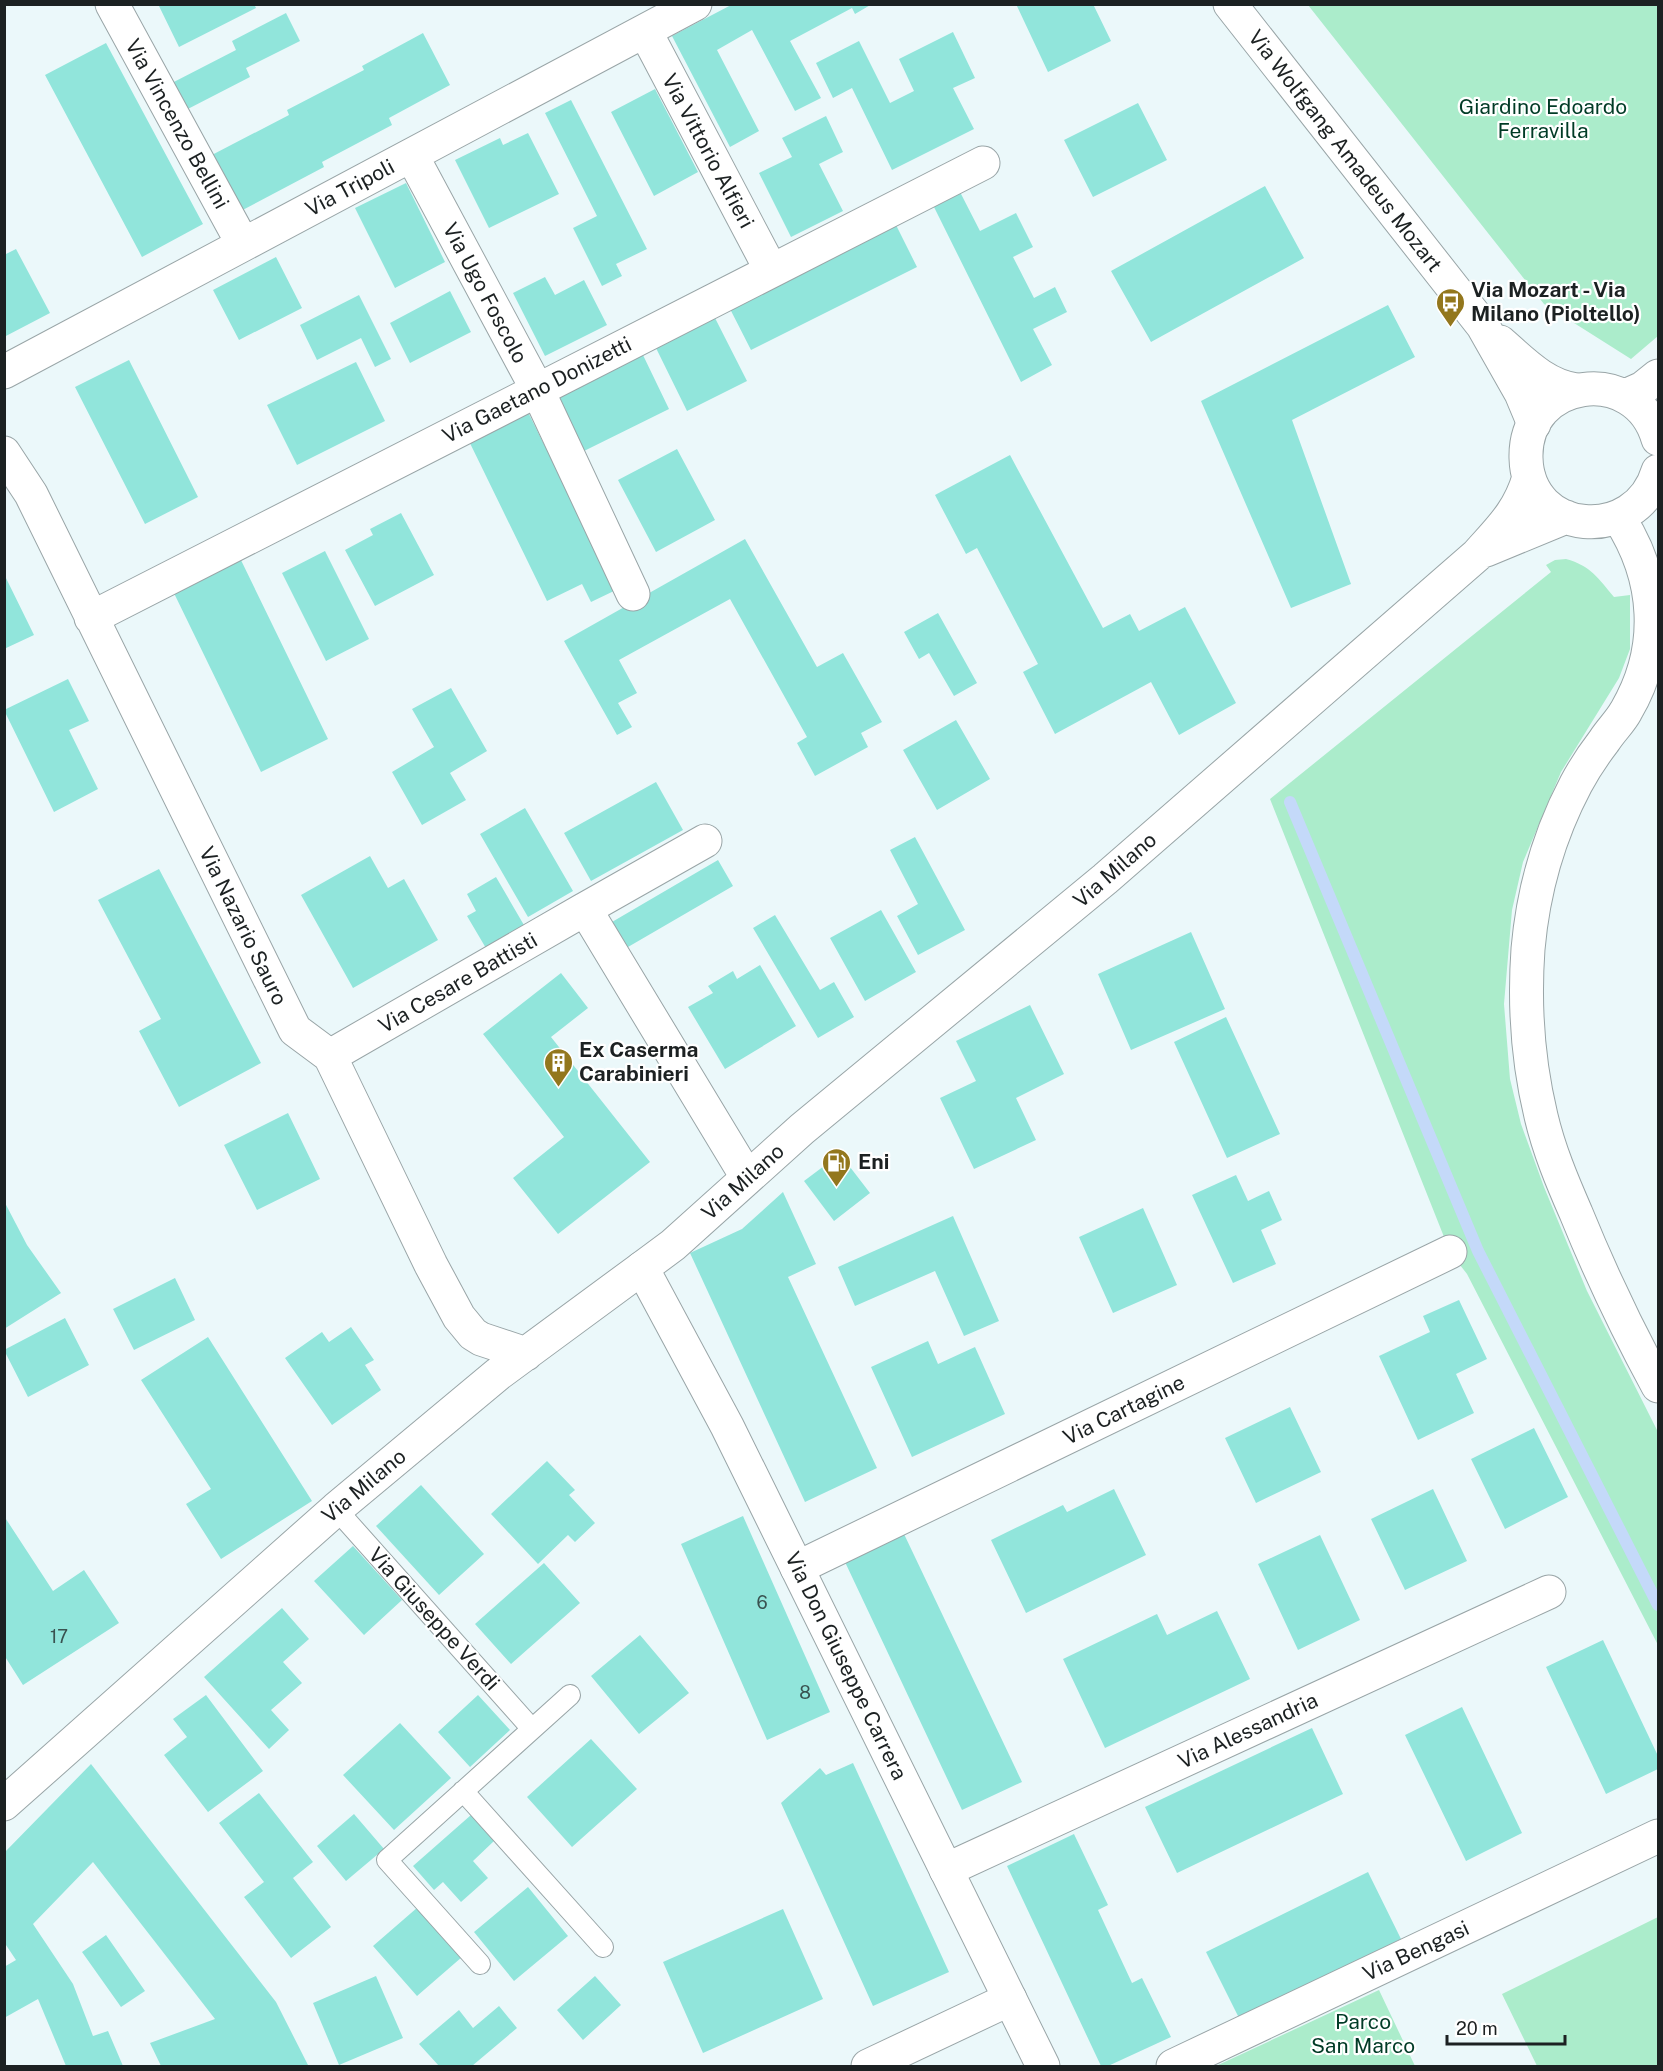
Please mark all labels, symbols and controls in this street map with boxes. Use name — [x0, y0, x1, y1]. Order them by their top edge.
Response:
street label: Via Wolfgang Amadeus Mozart — [1243, 25, 1448, 277]
street label: Via Vincenzo Bellini — [120, 34, 235, 213]
street label: Via Vittorio Alfieri — [657, 69, 760, 232]
park label: Giardino Edoardo Ferravilla — [1459, 94, 1627, 143]
street label: Via Tripoli — [301, 154, 399, 221]
street label: Via Ugo Foscolo — [438, 218, 533, 367]
place label: Via Mozart - Via Milano (Pioltello) — [1471, 277, 1641, 326]
bus stop icon: Via Mozart - Via Milano (Pioltello) — [1434, 286, 1466, 328]
street label: Via Gaetano Donizetti — [438, 331, 635, 448]
street label: Via Milano — [1068, 827, 1161, 912]
street label: Via Nazario Sauro — [194, 842, 293, 1009]
street label: Via Cesare Battisti — [374, 927, 541, 1038]
place label: Ex Caserma Carabinieri — [579, 1037, 698, 1086]
building icon: Ex Caserma Carabinieri — [542, 1046, 574, 1088]
street label: Via Milano — [696, 1138, 789, 1225]
fuel station icon: Eni — [821, 1146, 853, 1188]
place label: Eni — [858, 1149, 889, 1174]
street label: Via Cartagine — [1059, 1369, 1189, 1450]
street label: Via Milano — [317, 1443, 411, 1528]
street label: Via Giuseppe Verdi — [364, 1542, 505, 1695]
street label: Via Don Giuseppe Carrera — [780, 1548, 913, 1784]
house number: 6 — [756, 1592, 768, 1613]
house number: 17 — [50, 1626, 68, 1647]
house number: 8 — [799, 1682, 811, 1703]
street label: Via Alessandria — [1174, 1687, 1322, 1774]
street label: Via Bengasi — [1359, 1915, 1473, 1986]
scale bar — [1447, 2008, 1566, 2046]
park label: Parco San Marco — [1311, 2009, 1415, 2058]
text: 20 m — [1456, 2018, 1498, 2039]

